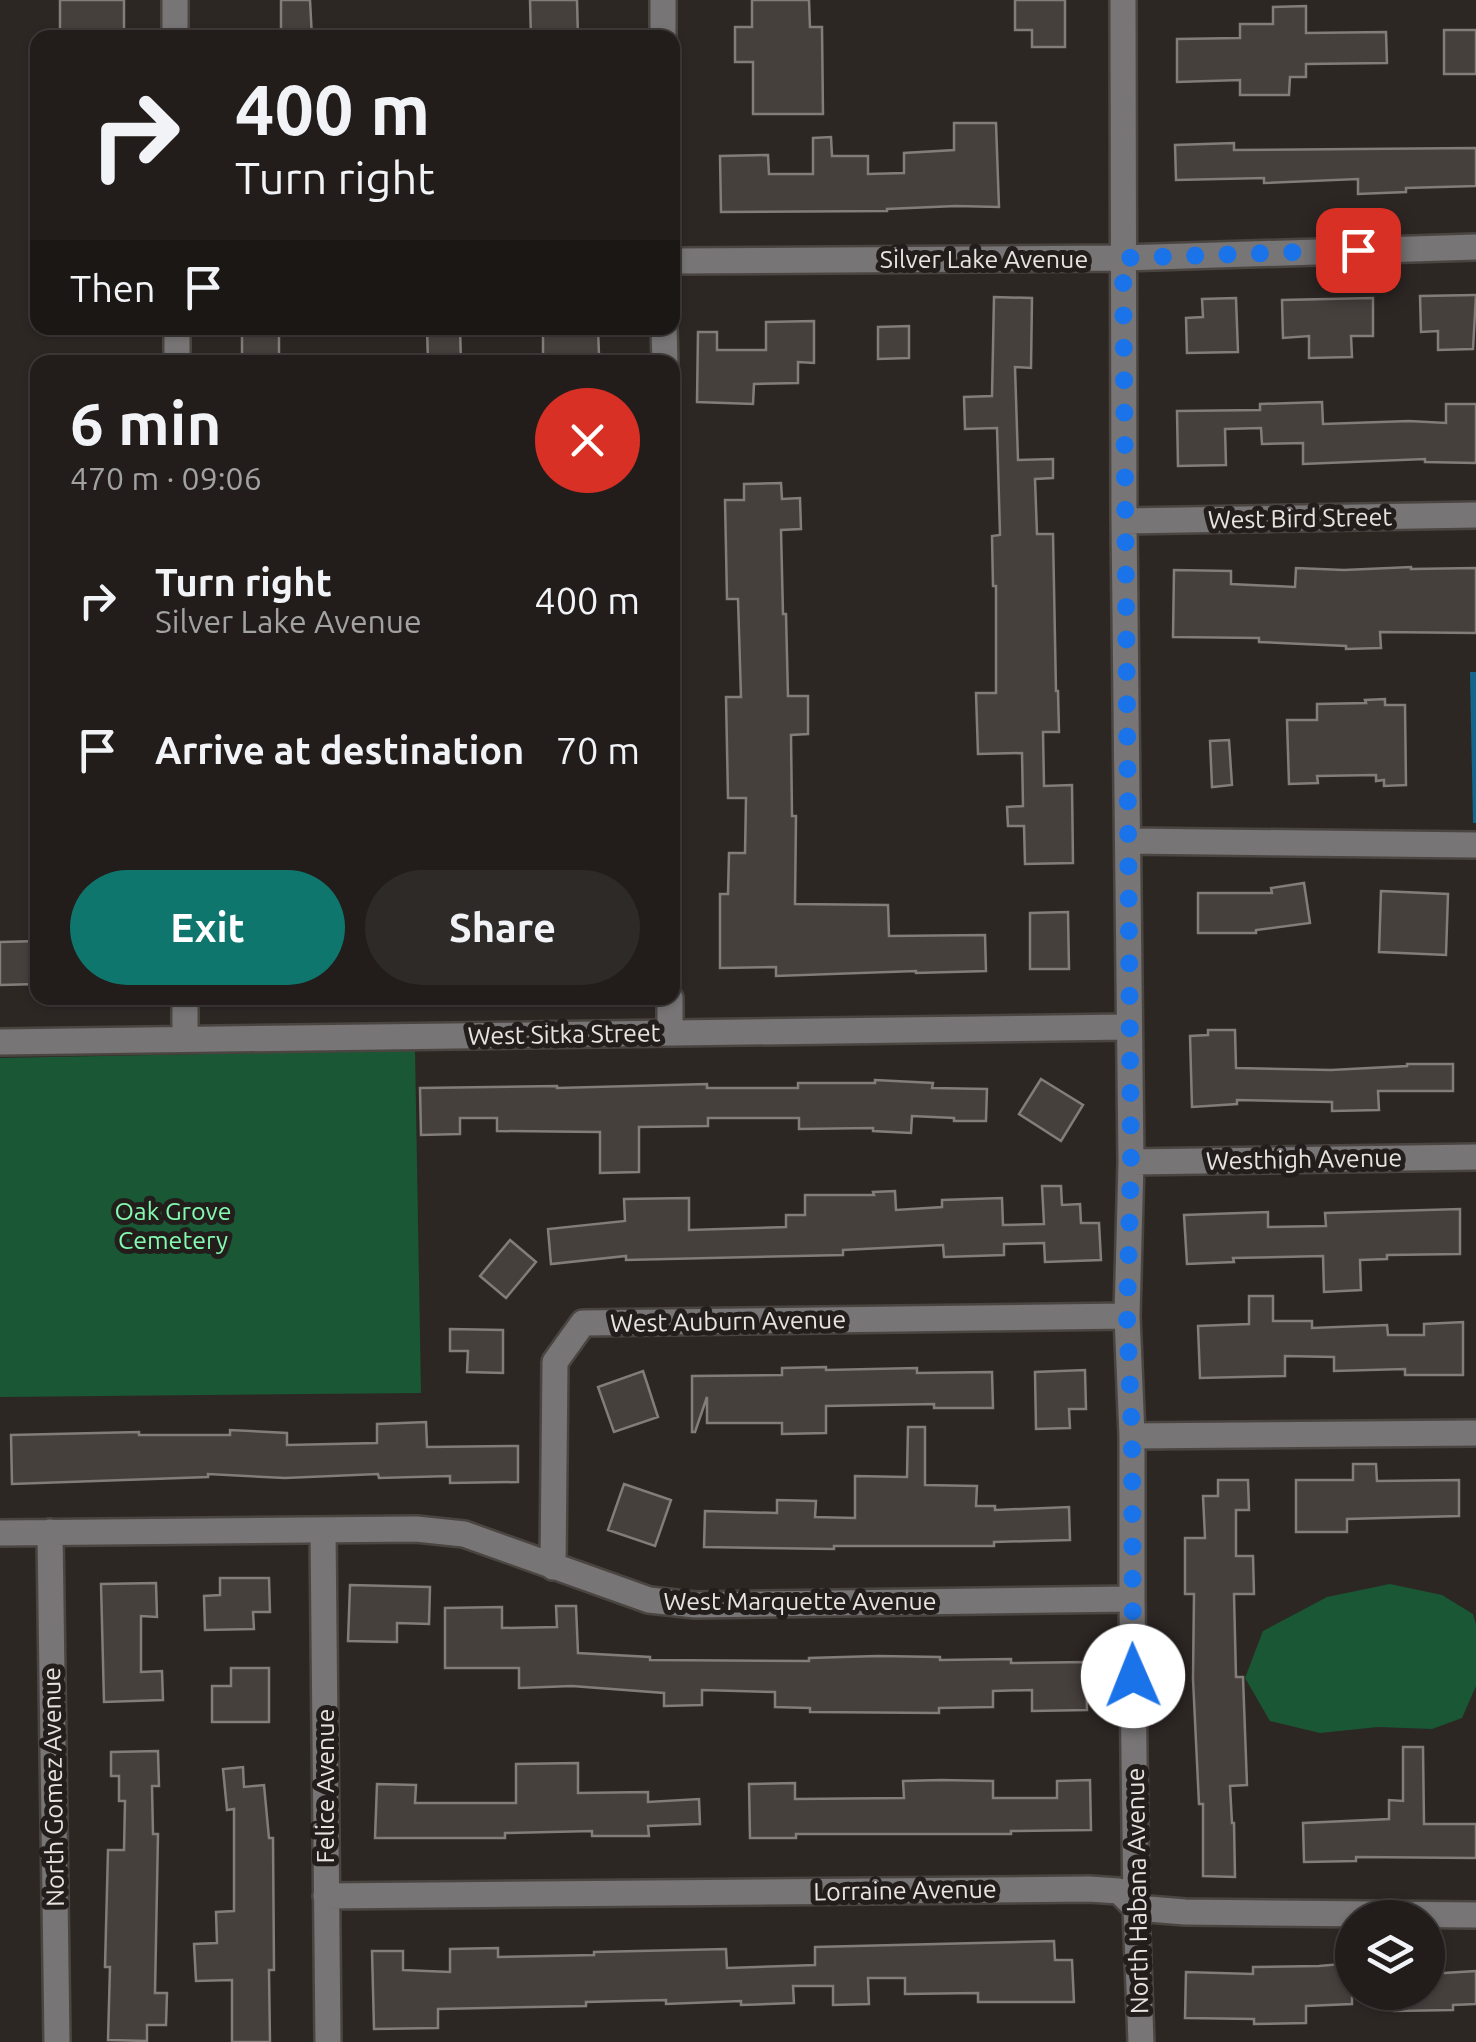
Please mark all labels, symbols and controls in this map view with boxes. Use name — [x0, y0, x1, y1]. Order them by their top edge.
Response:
icon: right — [70, 70, 200, 200]
text: 400 m — [235, 70, 430, 148]
text: Turn right — [235, 152, 435, 203]
pin — [1316, 208, 1401, 293]
icon: arrive — [1331, 223, 1386, 278]
street label: Silver Lake Avenue — [880, 245, 1088, 273]
icon: arrive — [176, 260, 231, 315]
text: Then — [70, 267, 156, 309]
button: close — [535, 388, 640, 493]
text: 6 min — [70, 389, 222, 456]
text: 470 m · 09:06 — [70, 460, 262, 496]
street label: West Bird Street — [1208, 502, 1393, 534]
text: Turn right — [155, 561, 332, 603]
icon: right — [70, 573, 125, 628]
text: 400 m — [534, 579, 640, 621]
text: Silver Lake Avenue — [155, 603, 422, 639]
icon: arrive — [70, 723, 125, 778]
text: Arrive at destination — [155, 729, 524, 771]
text: 70 m — [556, 729, 640, 771]
button: Exit — [70, 870, 345, 985]
button: Share — [365, 870, 640, 985]
street label: West Sitka Street — [467, 1018, 661, 1050]
street label: Westhigh Avenue — [1206, 1143, 1402, 1175]
park label: Oak Grove Cemetery — [114, 1197, 232, 1254]
street label: West Auburn Avenue — [610, 1305, 846, 1337]
street label: West Marquette Avenue — [663, 1587, 937, 1615]
position arrow — [1081, 1624, 1185, 1728]
street label: North Gomez Avenue — [37, 1667, 69, 1907]
street label: Felice Avenue — [311, 1709, 339, 1863]
street label: North Habana Avenue — [1121, 1767, 1153, 2015]
street label: Lorraine Avenue — [813, 1874, 997, 1906]
map controls — [1335, 1900, 1445, 2010]
button: layers — [1335, 1900, 1445, 2010]

